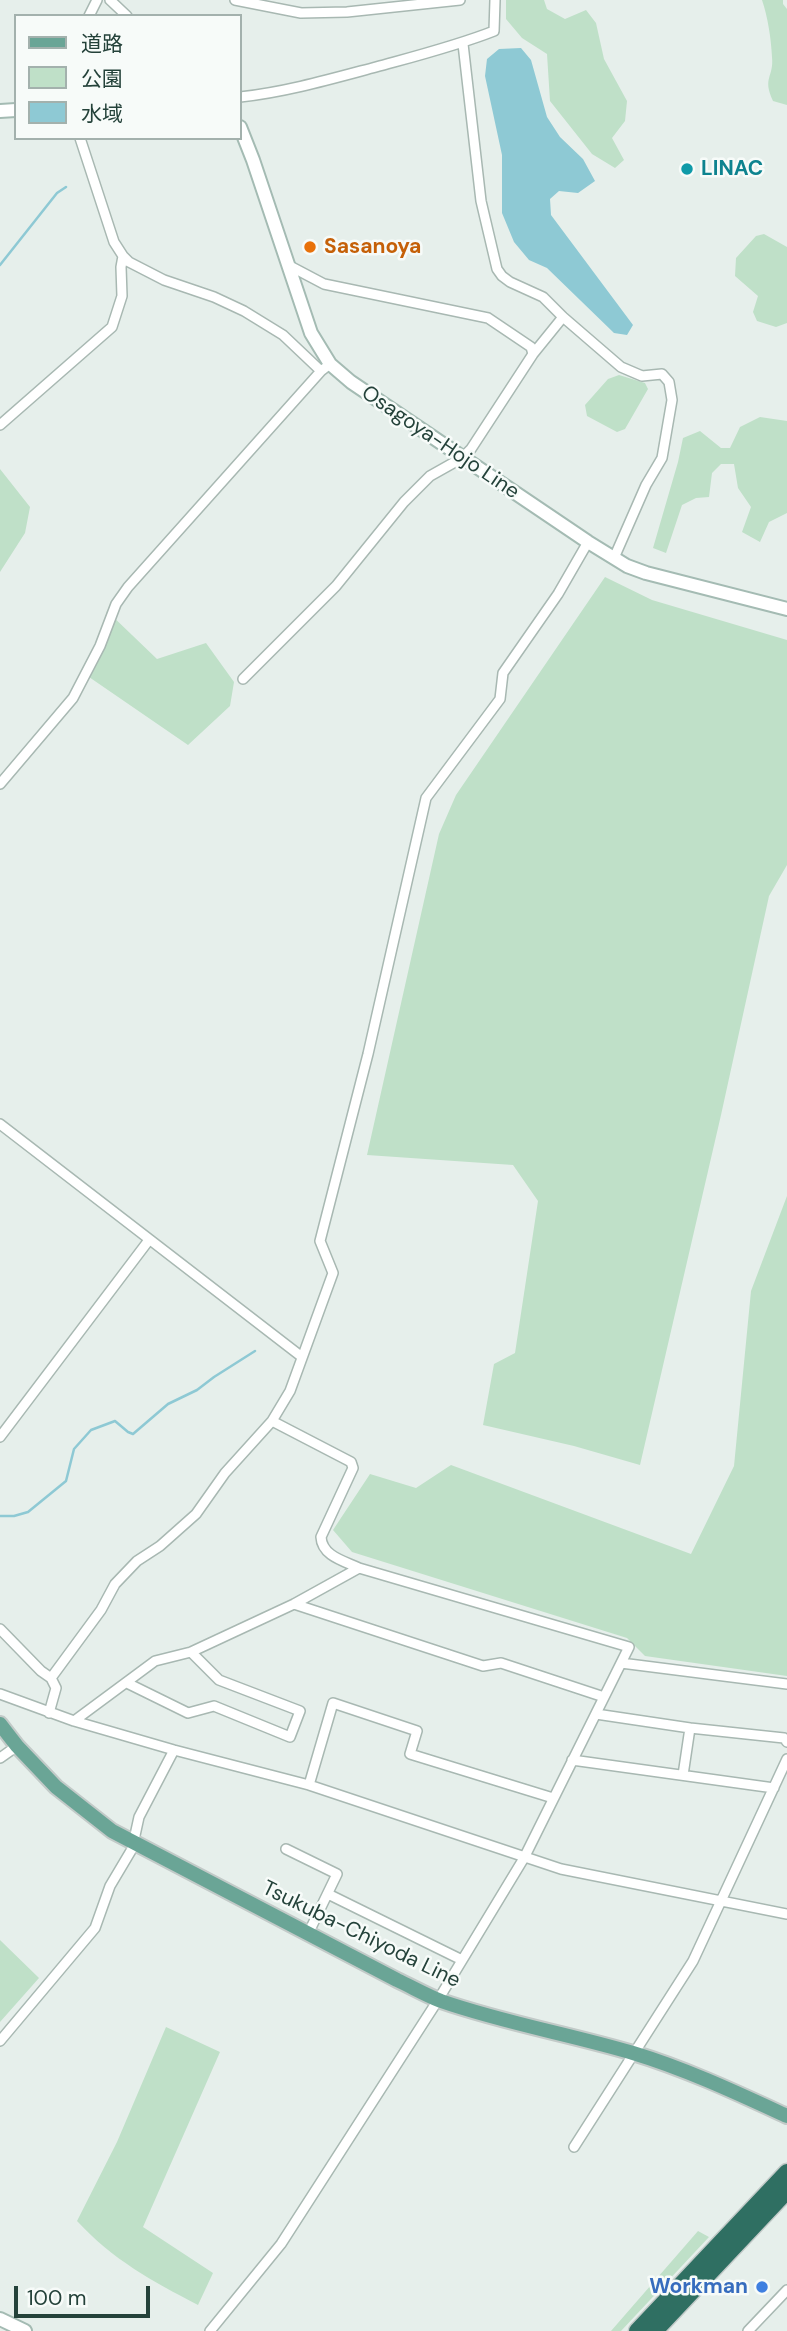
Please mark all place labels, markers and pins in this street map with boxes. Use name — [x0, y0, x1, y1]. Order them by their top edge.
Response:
place label: LINAC — [701, 156, 763, 182]
marker: LINAC — [679, 161, 695, 177]
place label: Sasanoya — [324, 234, 421, 260]
marker: Sasanoya — [302, 239, 318, 255]
place label: Workman — [649, 2274, 748, 2300]
marker: Workman — [754, 2279, 770, 2295]

